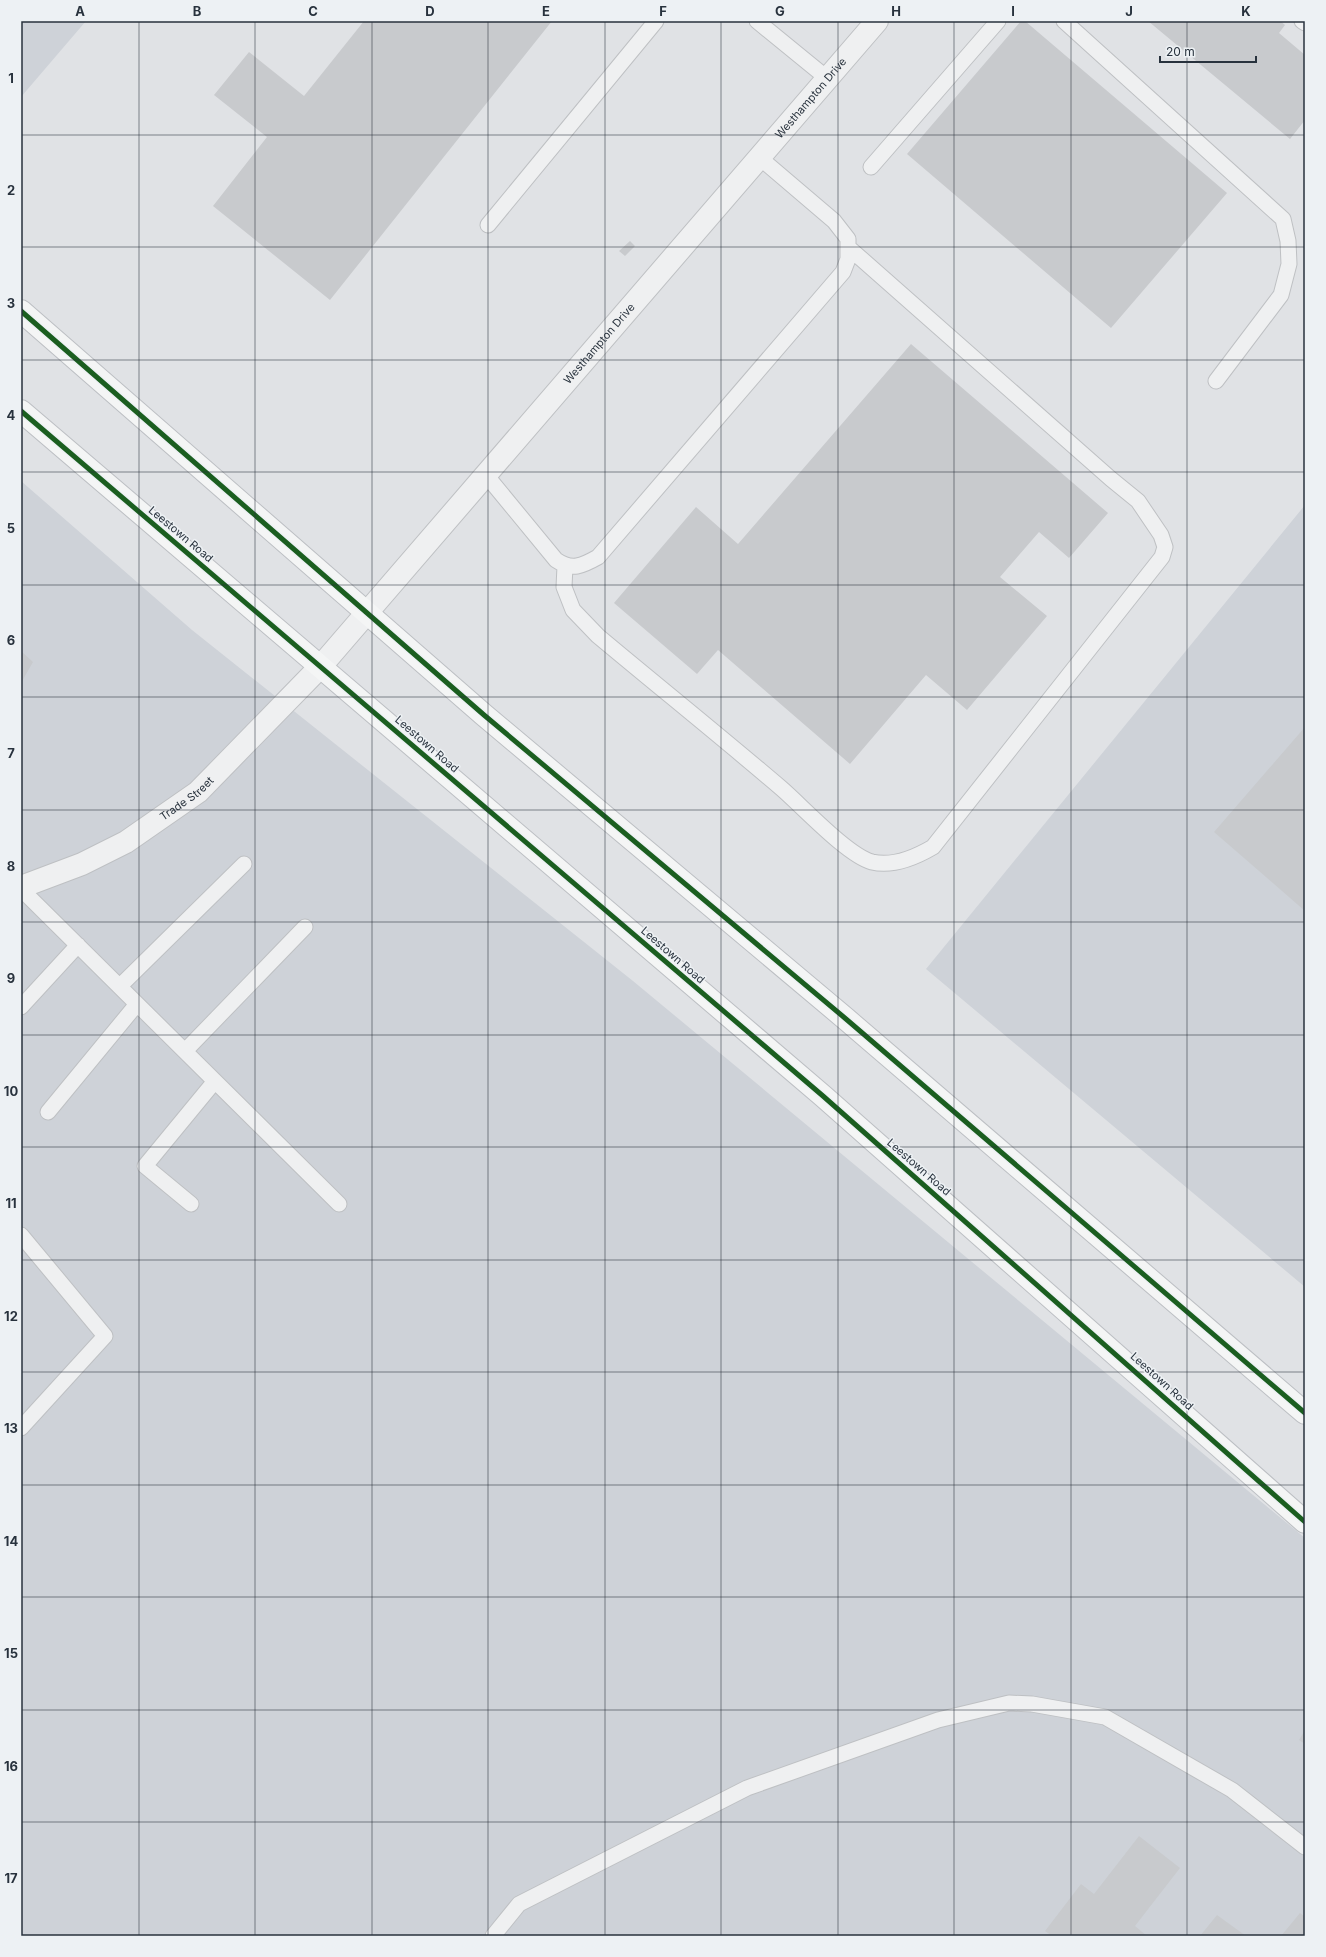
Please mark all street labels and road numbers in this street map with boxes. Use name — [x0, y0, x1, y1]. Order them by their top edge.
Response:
street label: Westhampton Drive — [772, 55, 849, 141]
street label: Westhampton Drive — [560, 300, 638, 387]
street label: Leestown Road — [146, 503, 216, 565]
street label: Leestown Road — [392, 713, 462, 775]
street label: Trade Street — [157, 773, 217, 823]
street label: Leestown Road — [638, 924, 708, 986]
street label: Leestown Road — [884, 1136, 954, 1198]
street label: Leestown Road — [1128, 1349, 1196, 1413]

